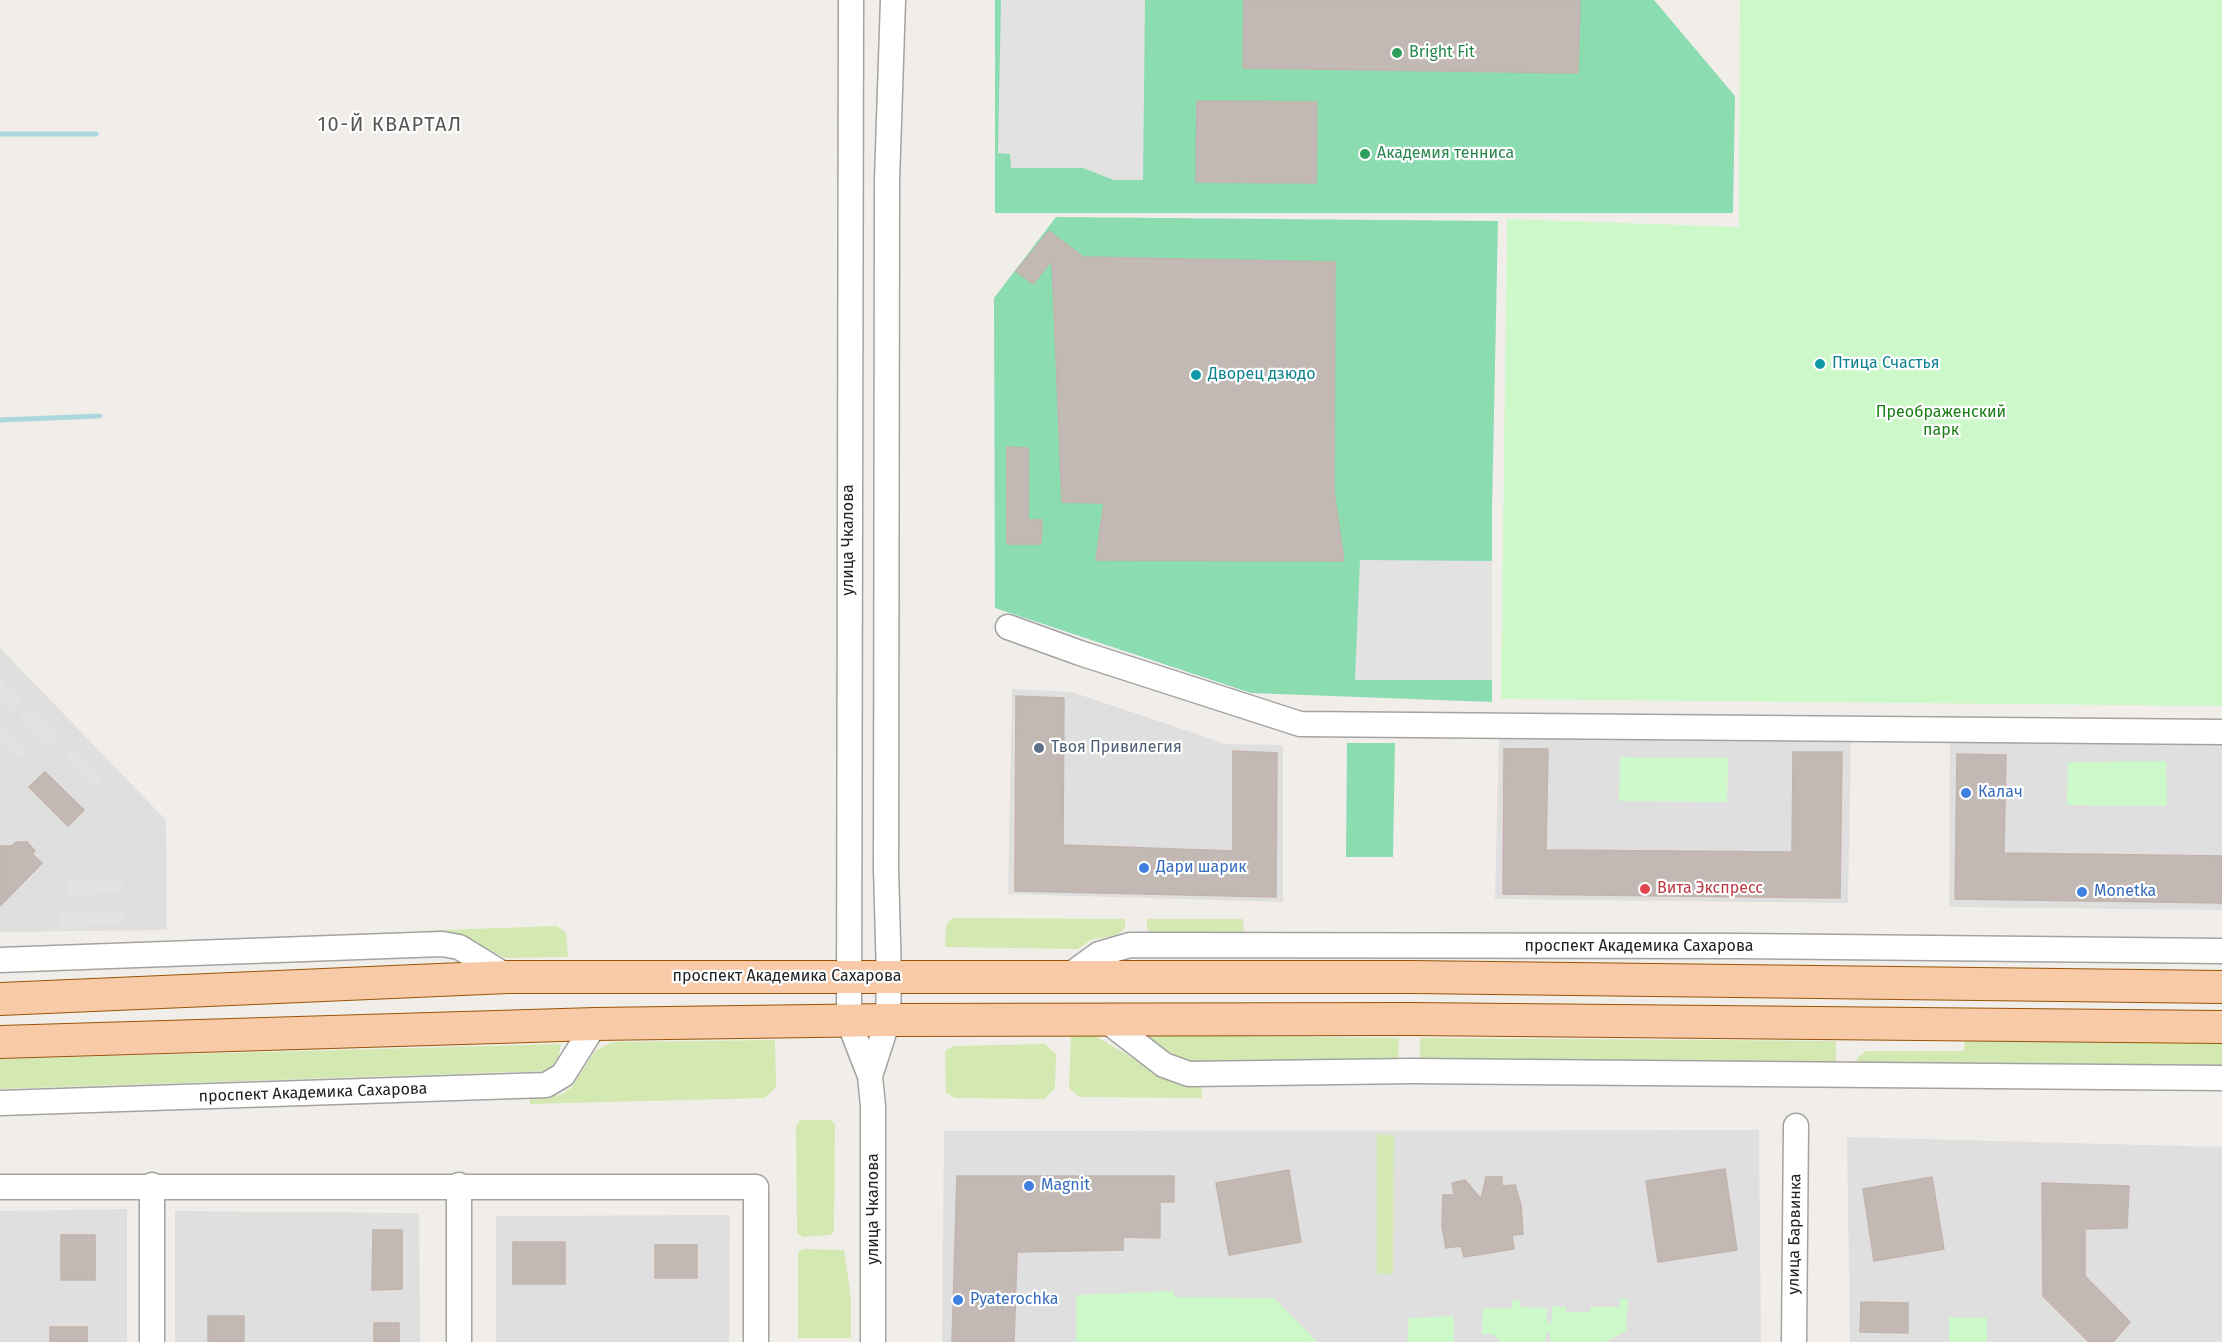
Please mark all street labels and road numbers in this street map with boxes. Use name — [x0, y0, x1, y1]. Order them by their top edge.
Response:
street label: улица Чкалова — [839, 484, 859, 596]
street label: проспект Академика Сахарова — [1525, 937, 1753, 957]
street label: проспект Академика Сахарова — [673, 967, 901, 987]
street label: проспект Академика Сахарова — [198, 1079, 428, 1107]
street label: улица Чкалова — [864, 1153, 884, 1265]
street label: улица Барвинка — [1784, 1173, 1806, 1295]

